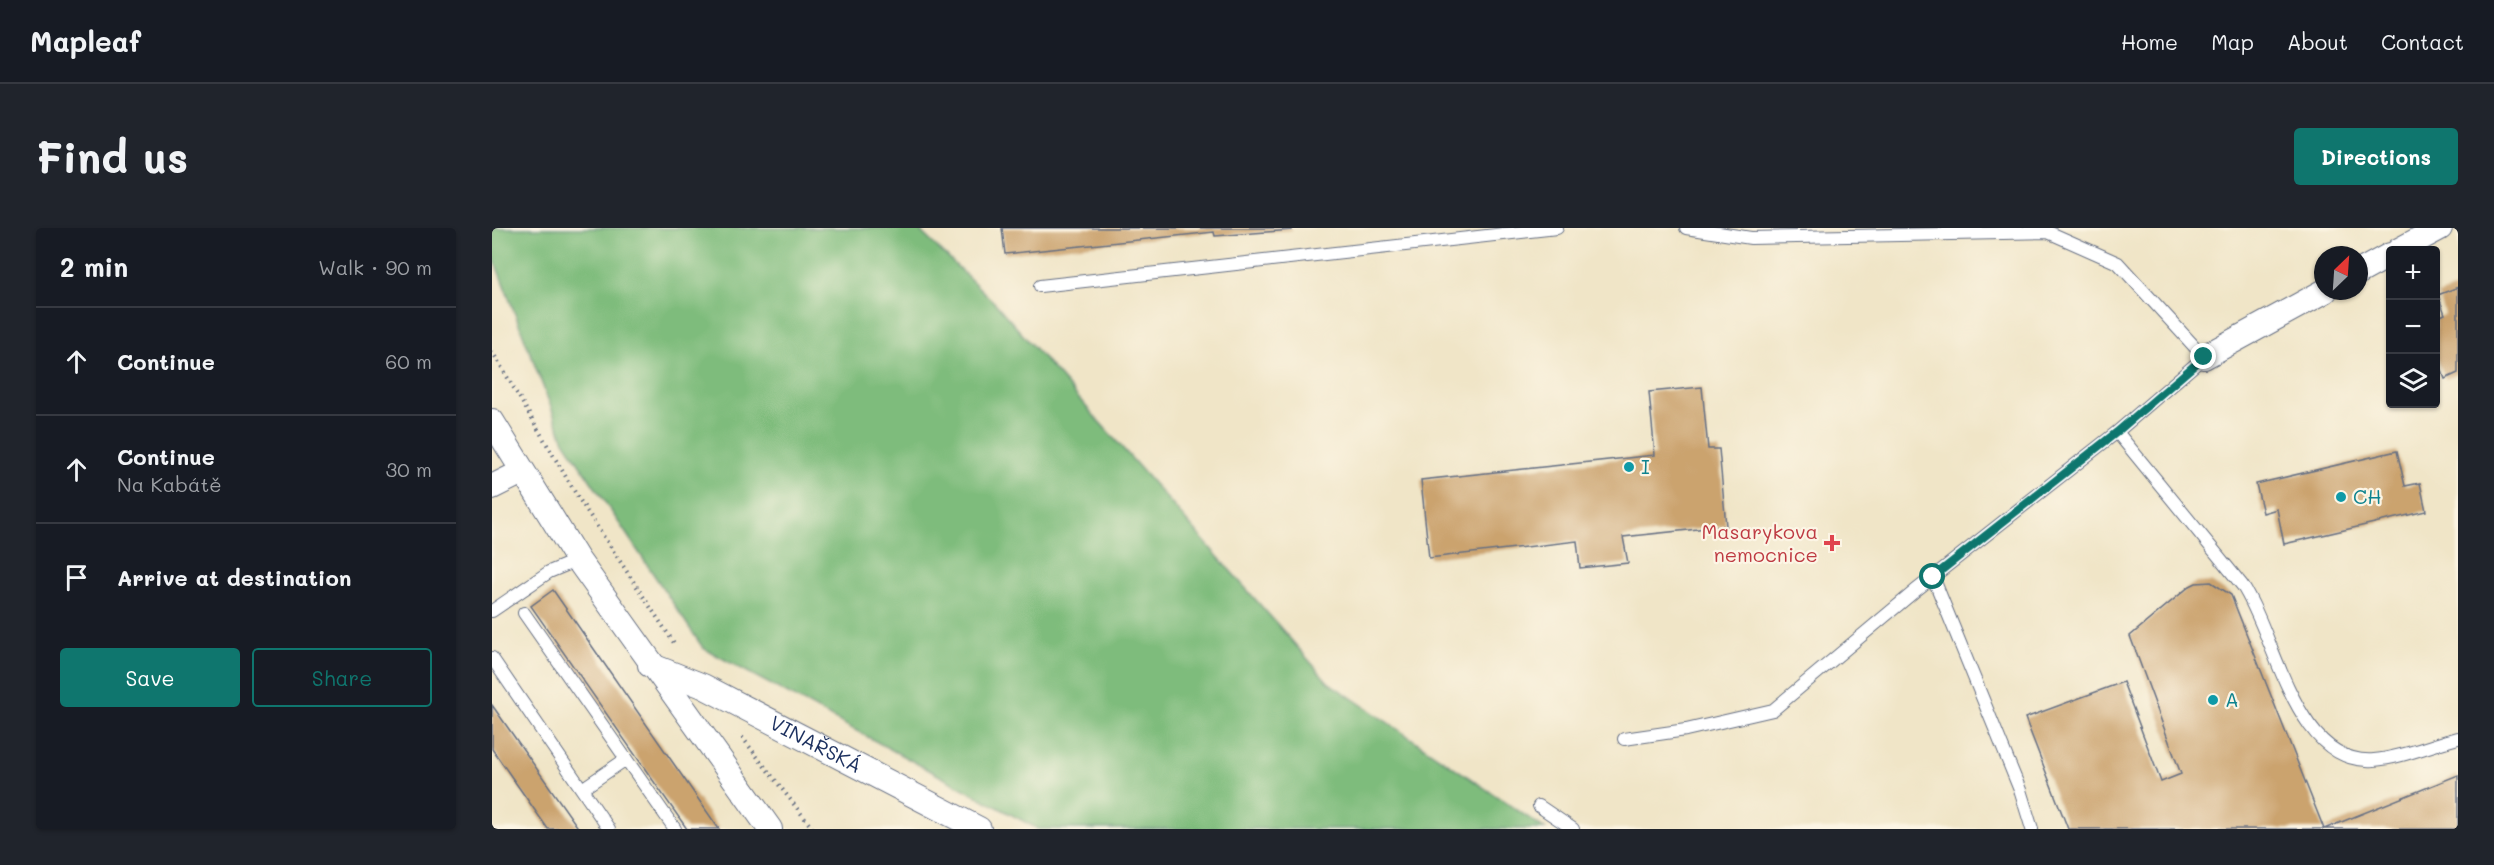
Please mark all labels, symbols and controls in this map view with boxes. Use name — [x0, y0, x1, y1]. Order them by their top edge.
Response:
text: Mapleaf — [30, 23, 141, 59]
text: Home — [2121, 28, 2178, 55]
text: Map — [2211, 28, 2254, 55]
text: About — [2287, 28, 2348, 55]
text: Contact — [2381, 28, 2464, 55]
button: Directions — [2294, 128, 2458, 185]
text: Find us — [36, 129, 188, 184]
north arrow — [2314, 246, 2368, 300]
map controls — [2386, 246, 2440, 408]
button: + — [2386, 246, 2440, 300]
text: 2 min — [60, 250, 128, 284]
text: Walk · 90 m — [318, 254, 432, 280]
button: − — [2386, 300, 2440, 354]
route end — [2190, 343, 2216, 369]
icon: ahead — [60, 345, 93, 378]
text: Continue — [117, 347, 215, 376]
text: 60 m — [385, 348, 432, 374]
button: layers — [2386, 354, 2440, 408]
text: Continue — [117, 442, 215, 471]
icon: ahead — [60, 453, 93, 486]
place label: I — [1641, 453, 1650, 479]
text: 30 m — [386, 456, 432, 482]
marker: I — [1622, 460, 1636, 474]
text: Na Kabátě — [117, 471, 222, 497]
place label: CH — [2353, 483, 2382, 509]
marker: CH — [2334, 490, 2348, 504]
place label: Masarykova nemocnice — [1701, 518, 1818, 567]
marker: Masarykova nemocnice — [1823, 534, 1841, 552]
icon: arrive — [60, 561, 93, 594]
text: Arrive at destination — [117, 563, 352, 592]
route start — [1919, 563, 1945, 589]
button: Save — [60, 648, 240, 707]
button: Share — [252, 648, 432, 707]
place label: A — [2225, 686, 2239, 712]
marker: A — [2206, 693, 2220, 707]
street label: VINAŘSKÁ — [766, 709, 867, 778]

